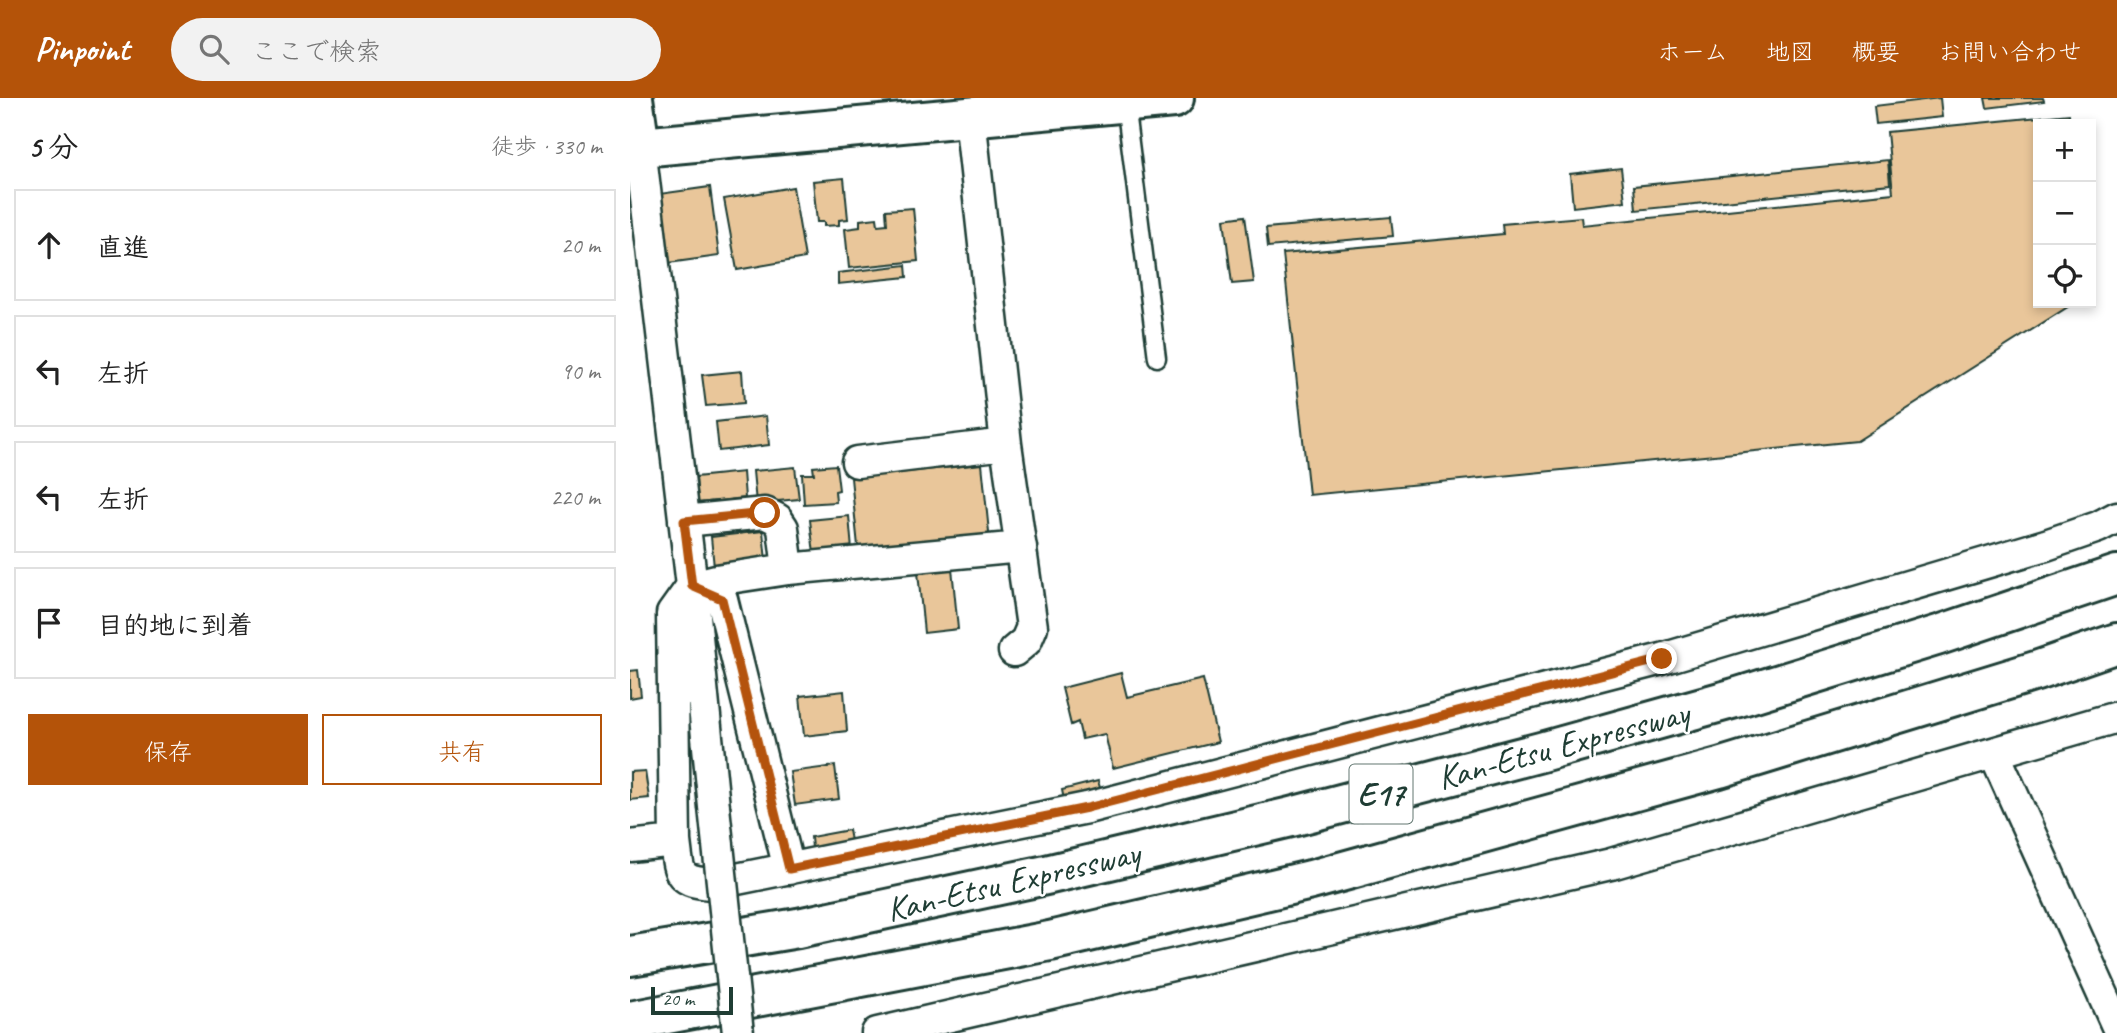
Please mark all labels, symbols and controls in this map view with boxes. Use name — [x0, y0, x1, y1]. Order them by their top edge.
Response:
search box — [171, 18, 661, 81]
text: Pinpoint — [35, 28, 129, 70]
icon: search — [195, 30, 233, 68]
text: ここで検索 — [251, 35, 381, 68]
text: ホーム — [1657, 37, 1728, 67]
text: 地図 — [1766, 37, 1814, 67]
text: 概要 — [1852, 37, 1900, 67]
text: お問い合わせ — [1938, 37, 2082, 67]
map controls — [2033, 119, 2096, 308]
button: + — [2033, 119, 2096, 182]
text: 5 分 — [28, 128, 78, 166]
text: 徒歩 · 330 m — [491, 132, 602, 161]
button: − — [2033, 182, 2096, 245]
icon: ahead — [30, 226, 68, 264]
text: 直進 — [97, 231, 149, 264]
text: 20 m — [561, 231, 600, 260]
button: locate — [2033, 245, 2096, 308]
icon: left — [30, 352, 68, 390]
text: 左折 — [97, 357, 149, 390]
text: 90 m — [561, 357, 600, 386]
icon: left — [30, 478, 68, 516]
text: 左折 — [97, 483, 149, 516]
text: 220 m — [551, 483, 600, 512]
route start — [749, 497, 780, 528]
icon: arrive — [30, 604, 68, 642]
text: 目的地に到着 — [97, 609, 253, 642]
route end — [1646, 643, 1677, 674]
street label: Kan-Etsu Expressway — [1432, 689, 1696, 800]
button: 保存 — [28, 714, 308, 785]
button: 共有 — [322, 714, 602, 785]
road number: E17 — [1350, 764, 1412, 824]
street label: Kan-Etsu Expressway — [882, 829, 1147, 932]
scale bar — [651, 984, 733, 1016]
text: 20 m — [662, 987, 694, 1011]

